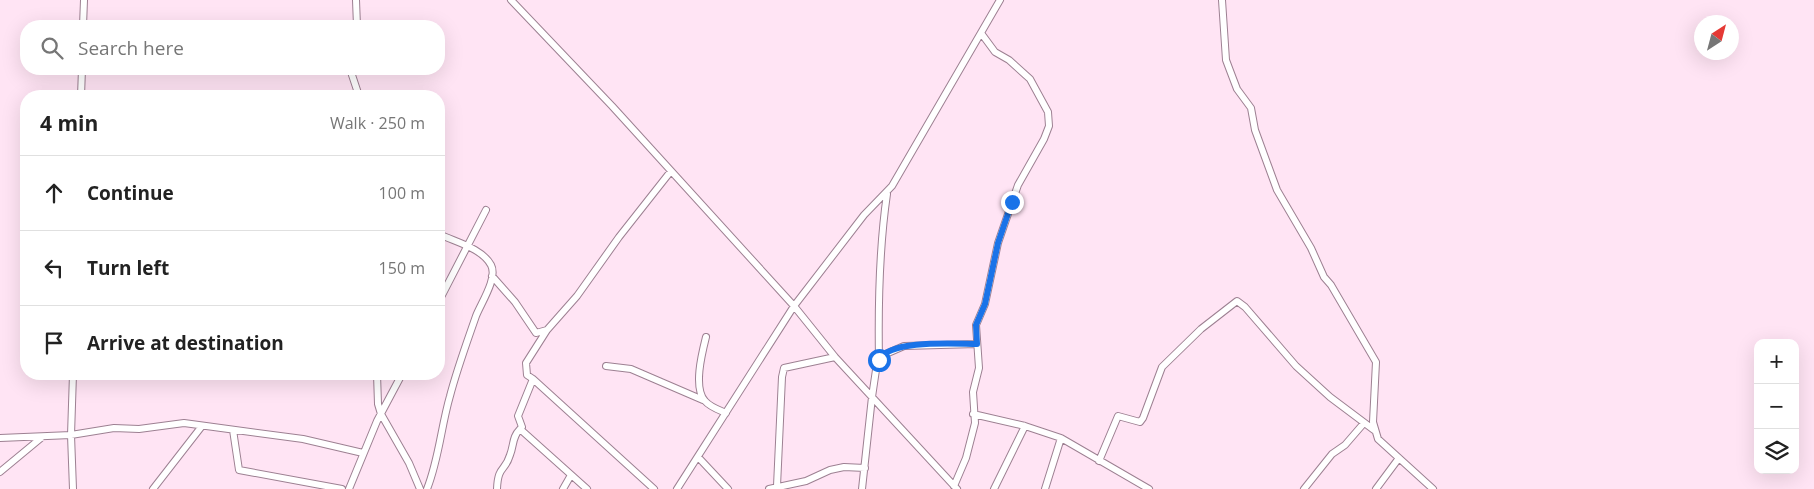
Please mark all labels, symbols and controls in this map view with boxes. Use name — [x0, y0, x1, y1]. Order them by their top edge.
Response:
north arrow — [1694, 15, 1739, 60]
search box — [20, 20, 445, 75]
icon: search — [38, 34, 66, 62]
text: Search here — [78, 35, 184, 61]
text: 4 min — [40, 109, 98, 137]
text: Walk · 250 m — [330, 112, 425, 134]
icon: ahead — [40, 179, 68, 207]
text: Continue — [87, 180, 174, 206]
text: 100 m — [379, 182, 425, 204]
route end — [1001, 191, 1024, 214]
icon: left — [40, 254, 68, 282]
text: Turn left — [87, 255, 169, 281]
text: 150 m — [379, 257, 425, 279]
icon: arrive — [40, 329, 68, 357]
text: Arrive at destination — [87, 330, 284, 356]
map controls — [1754, 339, 1799, 474]
button: + — [1754, 339, 1799, 384]
route start — [868, 349, 891, 372]
button: − — [1754, 384, 1799, 429]
button: layers — [1754, 429, 1799, 474]

